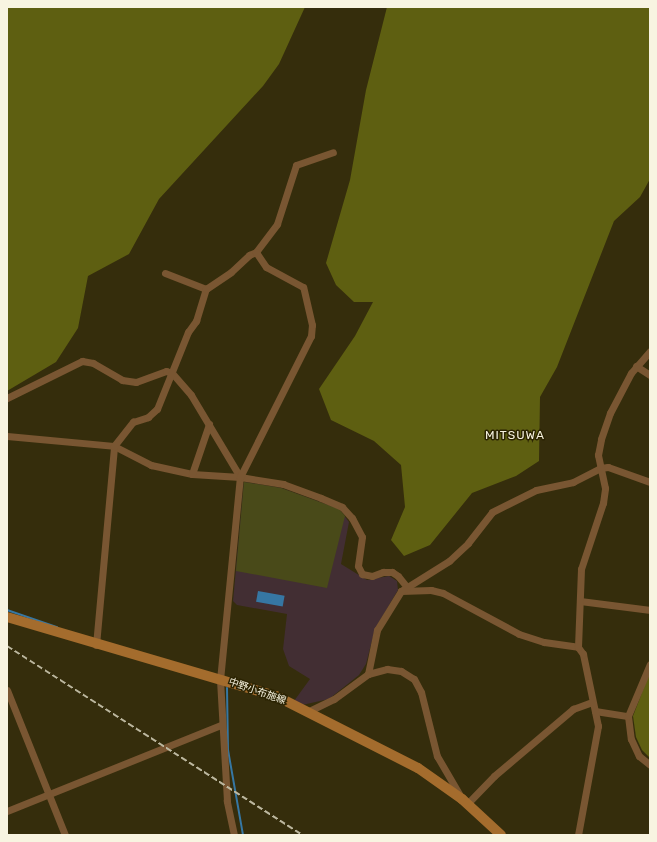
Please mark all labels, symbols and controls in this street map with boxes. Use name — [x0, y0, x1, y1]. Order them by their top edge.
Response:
district label: MITSUWA — [485, 429, 545, 443]
street label: 中野小布施線 — [227, 677, 287, 707]

